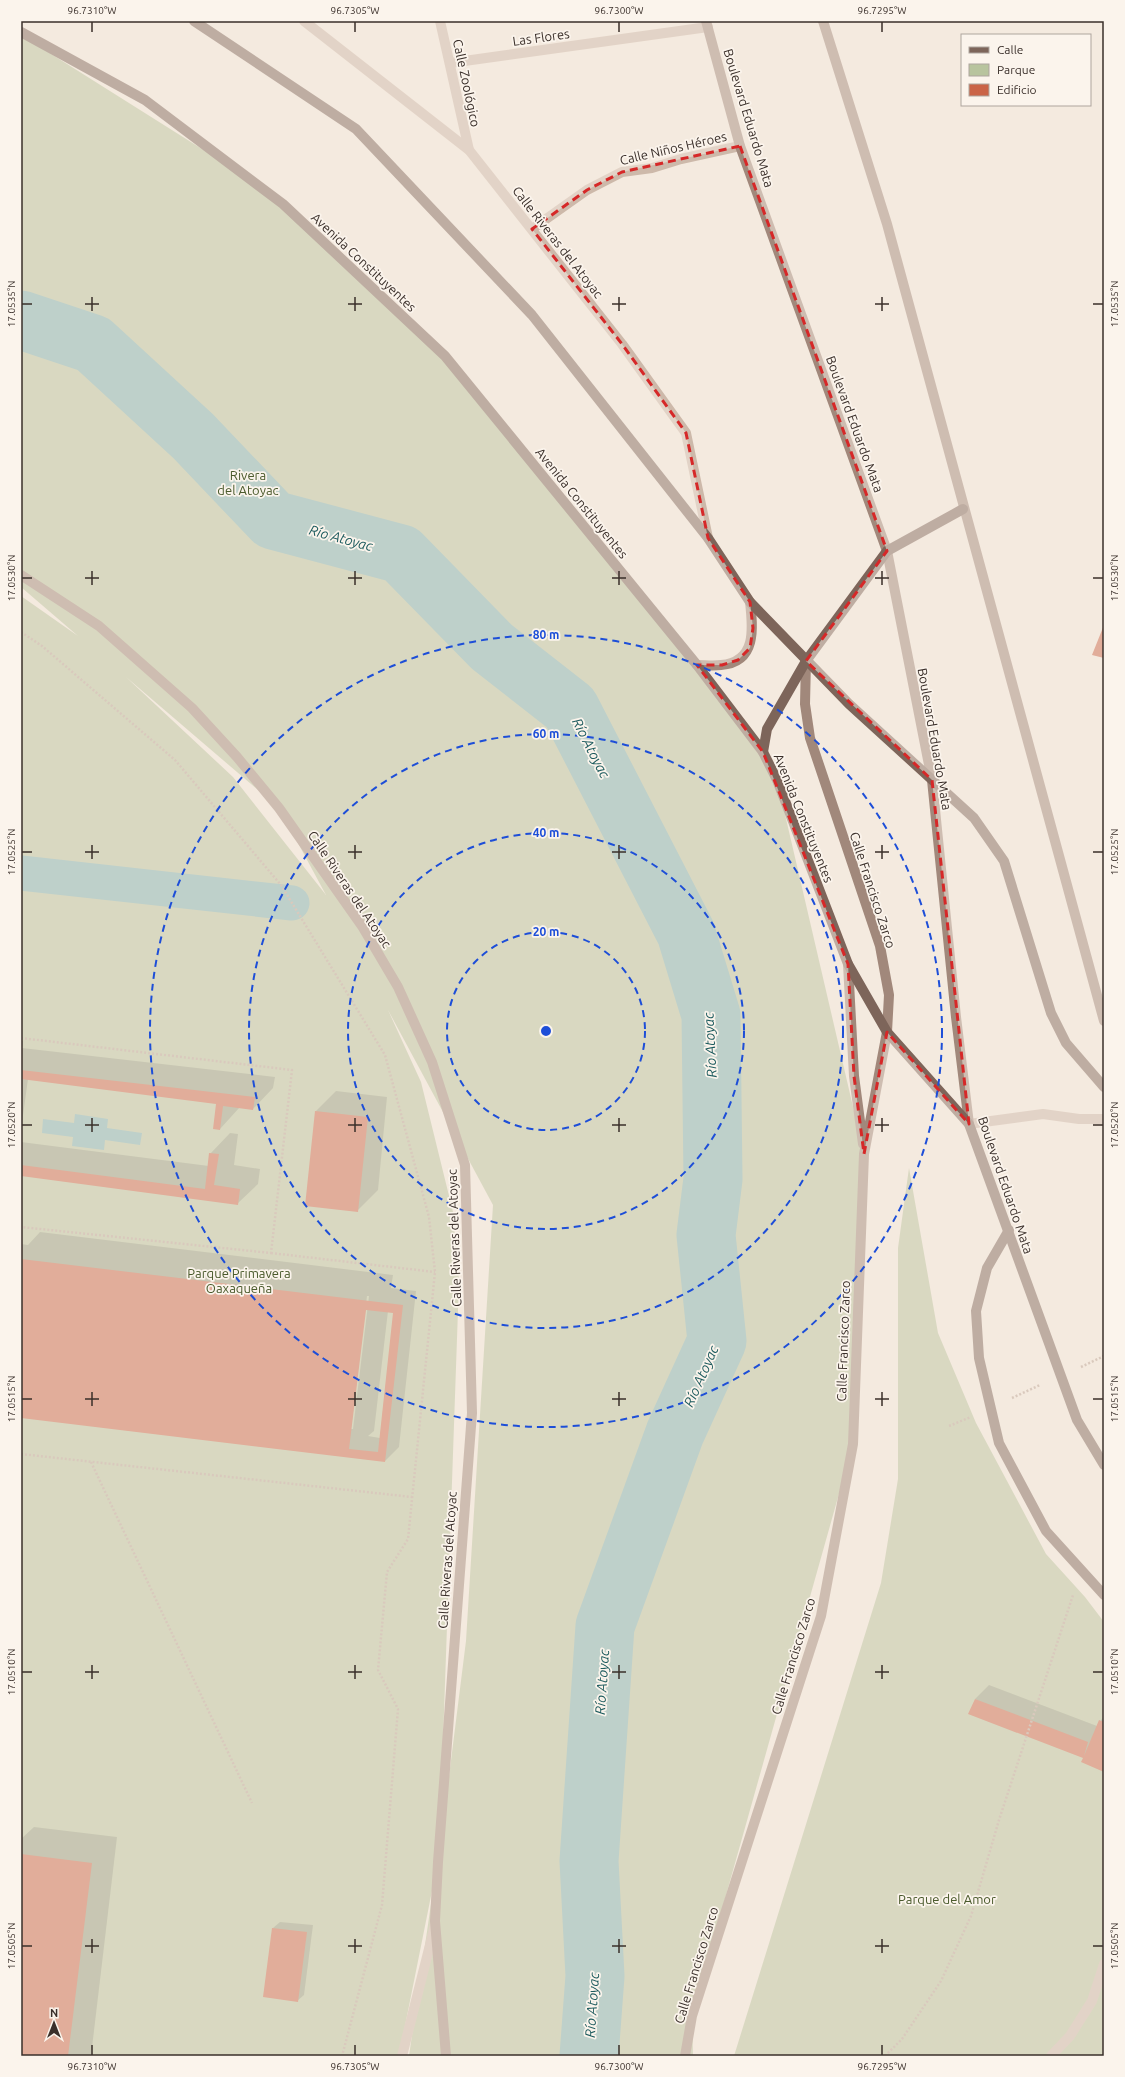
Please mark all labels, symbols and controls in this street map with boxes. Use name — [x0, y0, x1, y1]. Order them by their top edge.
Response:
text: 96.7310°W — [68, 5, 116, 16]
text: 96.7305°W — [331, 5, 379, 16]
text: 96.7300°W — [595, 5, 643, 16]
text: 96.7295°W — [858, 5, 906, 16]
street label: Las Flores — [512, 26, 571, 48]
legend — [961, 34, 1091, 106]
street label: Calle Zoológico — [451, 38, 483, 128]
text: Calle — [997, 43, 1023, 56]
street label: Boulevard Eduardo Mata — [721, 47, 777, 189]
text: Parque — [997, 63, 1035, 76]
text: Edificio — [997, 83, 1037, 96]
street label: Calle Niños Héroes — [618, 129, 728, 167]
street label: Calle Riveras del Atoyac — [510, 183, 606, 301]
street label: Avenida Constituyentes — [309, 210, 419, 314]
text: 17.0535°N — [6, 281, 17, 327]
text: 17.0535°N — [1109, 281, 1120, 327]
street label: Boulevard Eduardo Mata — [824, 354, 886, 494]
street label: Avenida Constituyentes — [533, 445, 631, 561]
park label: Rivera del Atoyac — [217, 468, 279, 497]
water label: Río Atoyac — [307, 522, 375, 554]
text: 17.0530°N — [6, 555, 17, 601]
text: 17.0530°N — [1109, 555, 1120, 601]
text: 80 m — [533, 628, 559, 641]
street label: Boulevard Eduardo Mata — [916, 667, 954, 811]
water label: Río Atoyac — [569, 715, 613, 781]
text: 60 m — [533, 727, 559, 740]
street label: Avenida Constituyentes — [772, 752, 836, 885]
text: 40 m — [533, 826, 559, 839]
street label: Calle Riveras del Atoyac — [306, 828, 394, 950]
text: 17.0525°N — [6, 829, 17, 875]
text: 17.0525°N — [1109, 829, 1120, 875]
street label: Calle Francisco Zarco — [848, 830, 898, 950]
text: 20 m — [533, 925, 559, 938]
water label: Río Atoyac — [700, 1012, 720, 1078]
centre of rings — [539, 1024, 553, 1038]
text: 17.0520°N — [6, 1102, 17, 1148]
text: 17.0520°N — [1109, 1102, 1120, 1148]
street label: Boulevard Eduardo Mata — [976, 1115, 1036, 1255]
street label: Calle Riveras del Atoyac — [445, 1169, 463, 1307]
park label: Parque Primavera Oaxaqueña — [187, 1266, 291, 1295]
street label: Calle Francisco Zarco — [834, 1280, 852, 1402]
water label: Río Atoyac — [680, 1343, 722, 1409]
text: 17.0515°N — [6, 1376, 17, 1422]
text: 17.0515°N — [1109, 1376, 1120, 1422]
street label: Calle Riveras del Atoyac — [435, 1491, 459, 1629]
street label: Calle Francisco Zarco — [769, 1596, 817, 1716]
water label: Río Atoyac — [592, 1648, 612, 1715]
text: 17.0510°N — [6, 1649, 17, 1695]
text: 17.0510°N — [1109, 1649, 1120, 1695]
park label: Parque del Amor — [898, 1892, 996, 1906]
street label: Calle Francisco Zarco — [672, 1905, 720, 2025]
text: 17.0505°N — [6, 1923, 17, 1969]
text: 17.0505°N — [1109, 1923, 1120, 1969]
water label: Río Atoyac — [582, 1971, 602, 2038]
north arrow — [34, 2003, 74, 2043]
text: N — [50, 2007, 58, 2019]
text: 96.7310°W — [68, 2061, 116, 2072]
text: 96.7305°W — [331, 2061, 379, 2072]
text: 96.7300°W — [595, 2061, 643, 2072]
text: 96.7295°W — [858, 2061, 906, 2072]

